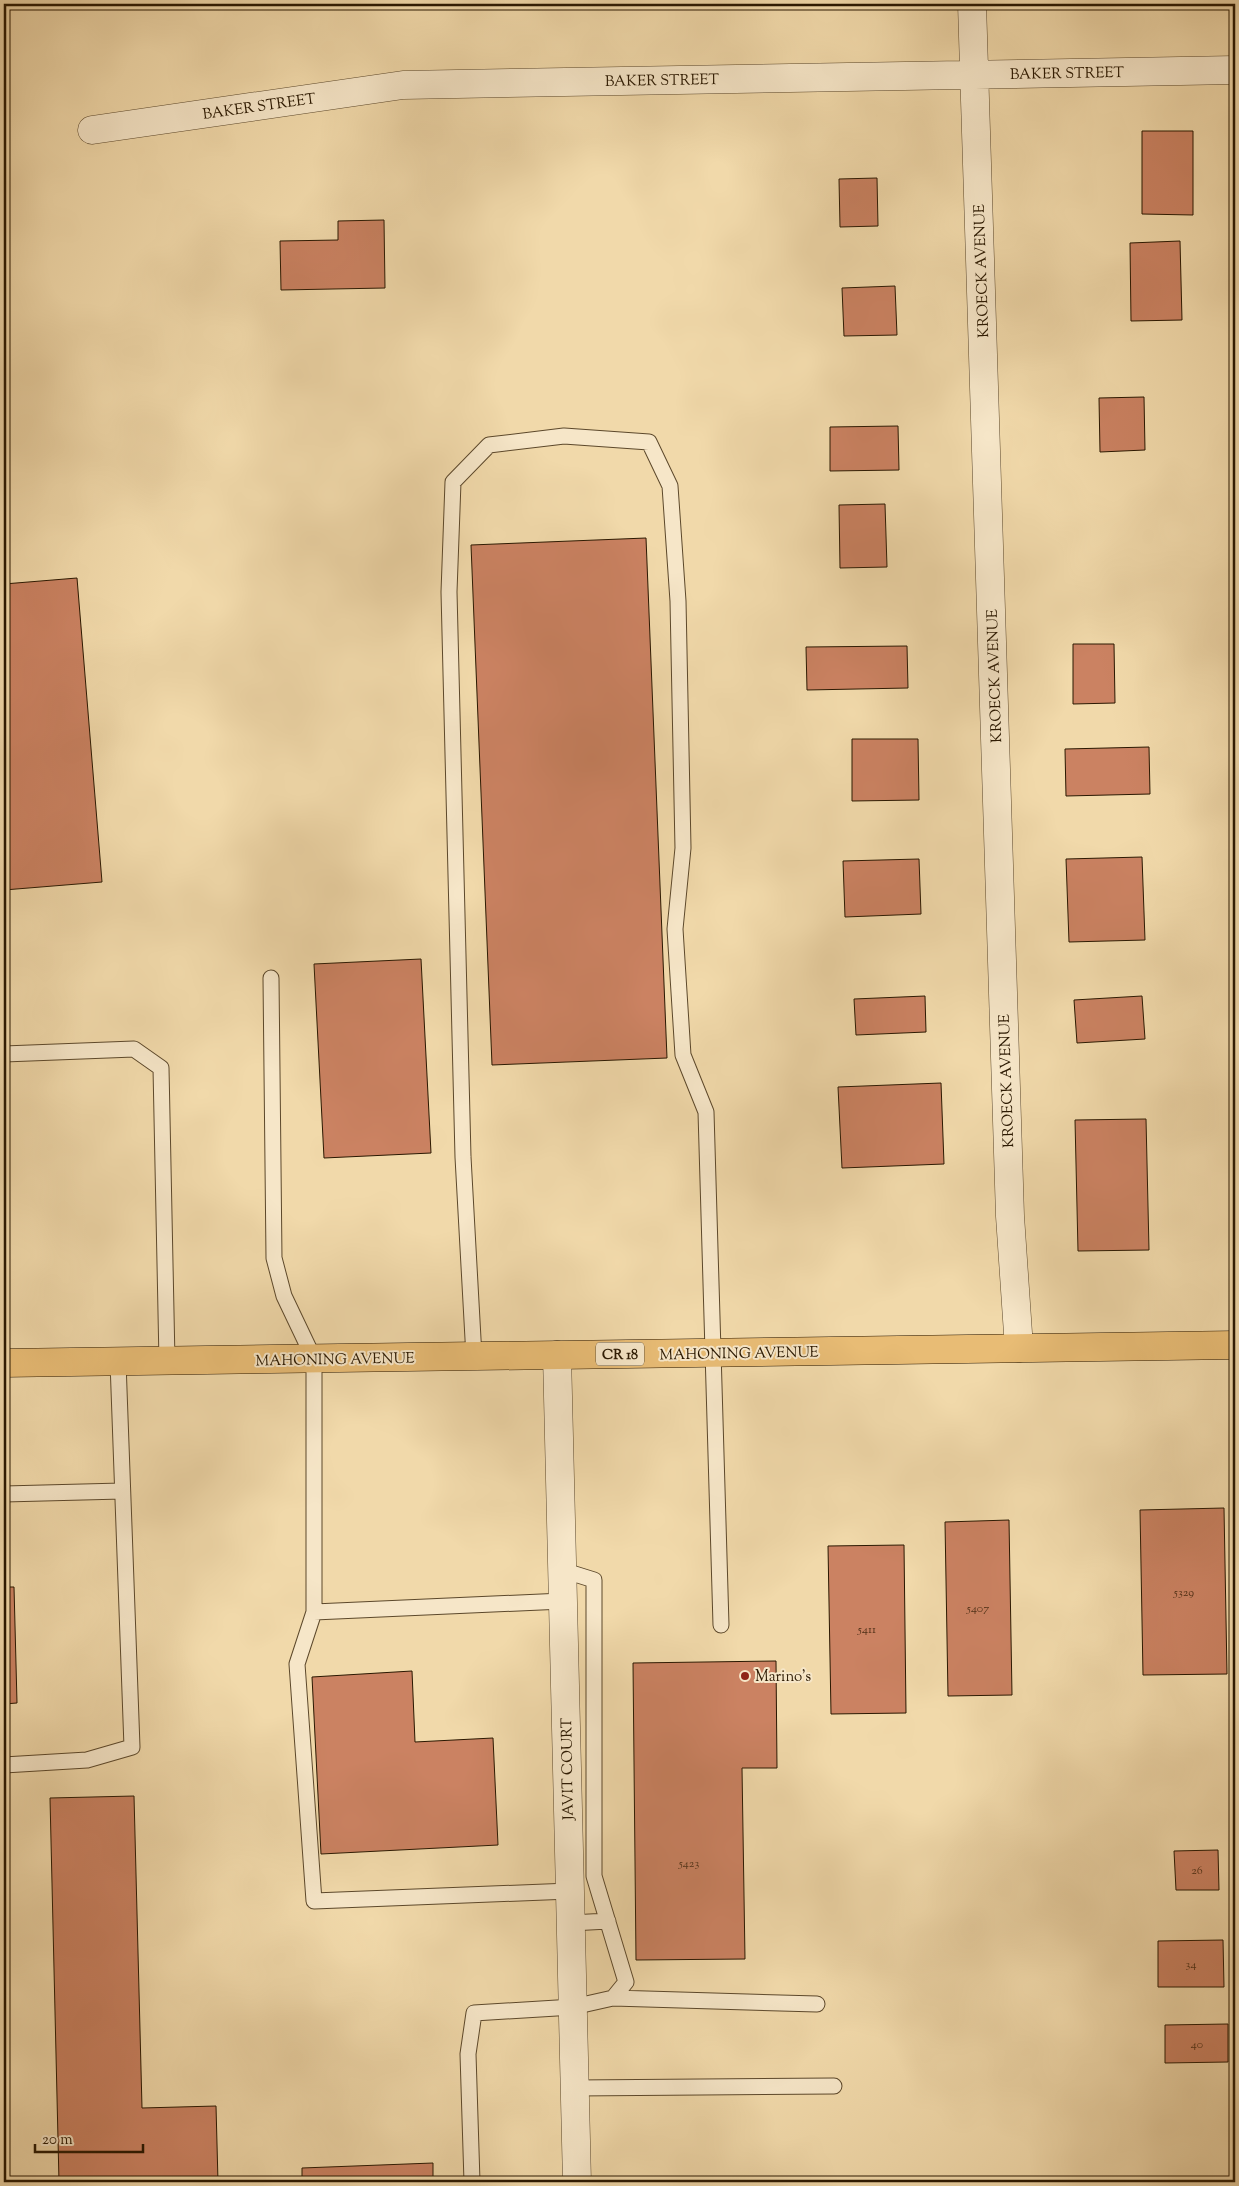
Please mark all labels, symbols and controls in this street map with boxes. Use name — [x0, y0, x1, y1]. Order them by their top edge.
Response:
street label: BAKER STREET — [1010, 63, 1125, 86]
street label: BAKER STREET — [605, 70, 720, 93]
street label: BAKER STREET — [201, 89, 318, 126]
street label: KROECK AVENUE — [970, 204, 995, 338]
street label: KROECK AVENUE — [983, 609, 1008, 743]
street label: KROECK AVENUE — [995, 1014, 1020, 1148]
road number: CR 18 — [596, 1342, 644, 1366]
street label: MAHONING AVENUE — [659, 1343, 819, 1366]
street label: MAHONING AVENUE — [255, 1349, 415, 1372]
house number: 5329 — [1173, 1584, 1194, 1602]
house number: 5407 — [966, 1600, 989, 1618]
house number: 5411 — [857, 1621, 876, 1639]
place label: Marino's — [755, 1667, 811, 1688]
marker: Marino's — [739, 1670, 751, 1682]
street label: JAVIT COURT — [557, 1717, 580, 1821]
house number: 5423 — [678, 1855, 699, 1873]
house number: 26 — [1191, 1862, 1203, 1880]
house number: 34 — [1186, 1956, 1196, 1974]
house number: 40 — [1191, 2036, 1203, 2054]
scale bar — [35, 2121, 142, 2153]
text: 20 m — [42, 2130, 73, 2151]

